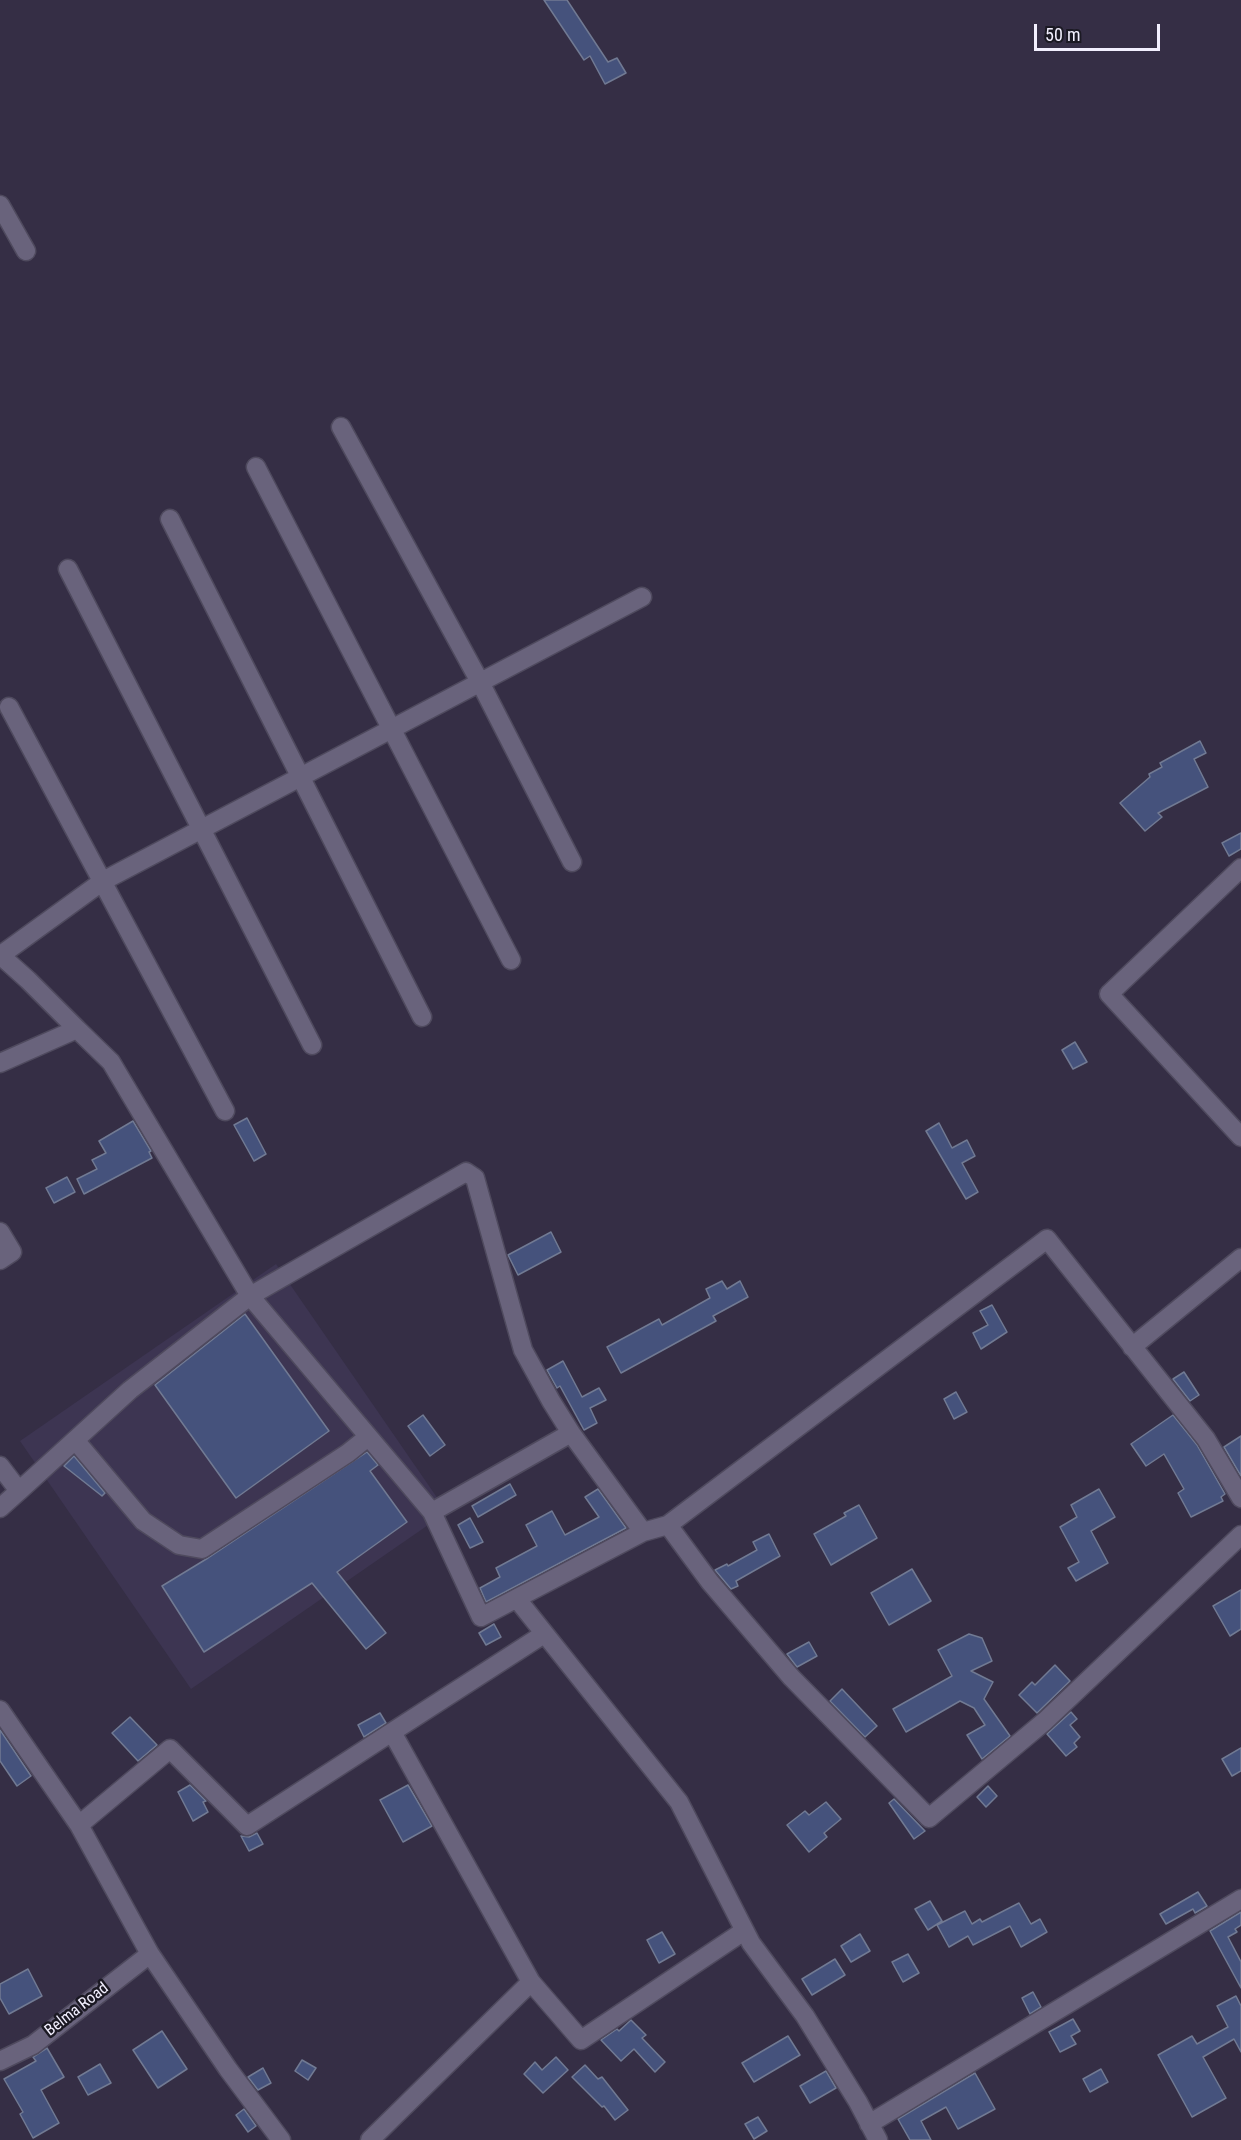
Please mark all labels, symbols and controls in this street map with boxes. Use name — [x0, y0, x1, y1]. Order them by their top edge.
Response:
scale bar — [1037, 12, 1163, 50]
text: 50 m — [1045, 24, 1080, 45]
street label: Belma Road — [41, 1979, 113, 2041]

